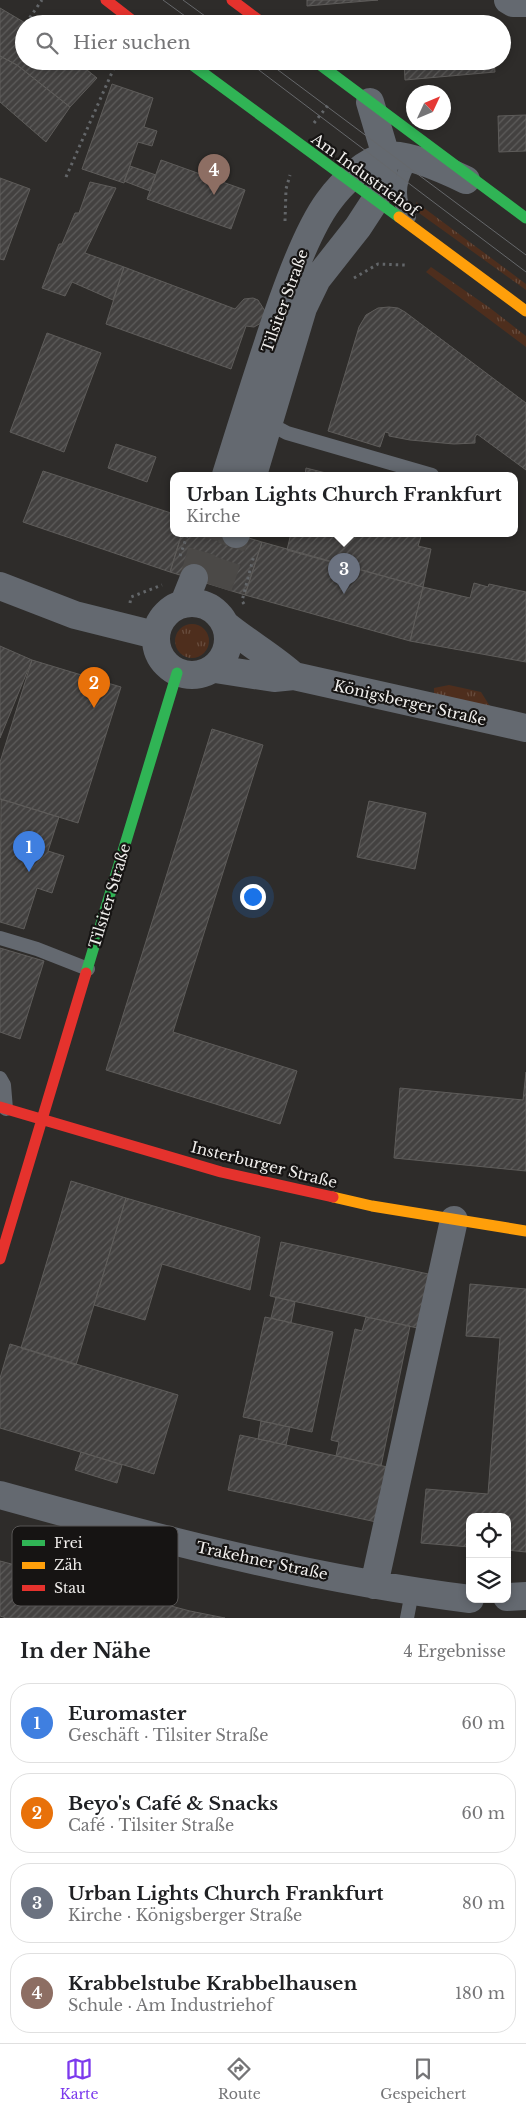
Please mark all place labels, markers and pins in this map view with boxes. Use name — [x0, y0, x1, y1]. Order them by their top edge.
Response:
pin: 4 — [198, 154, 230, 195]
pin: 3 — [328, 553, 360, 594]
pin: 2 — [78, 667, 110, 708]
pin: 1 — [13, 831, 45, 872]

